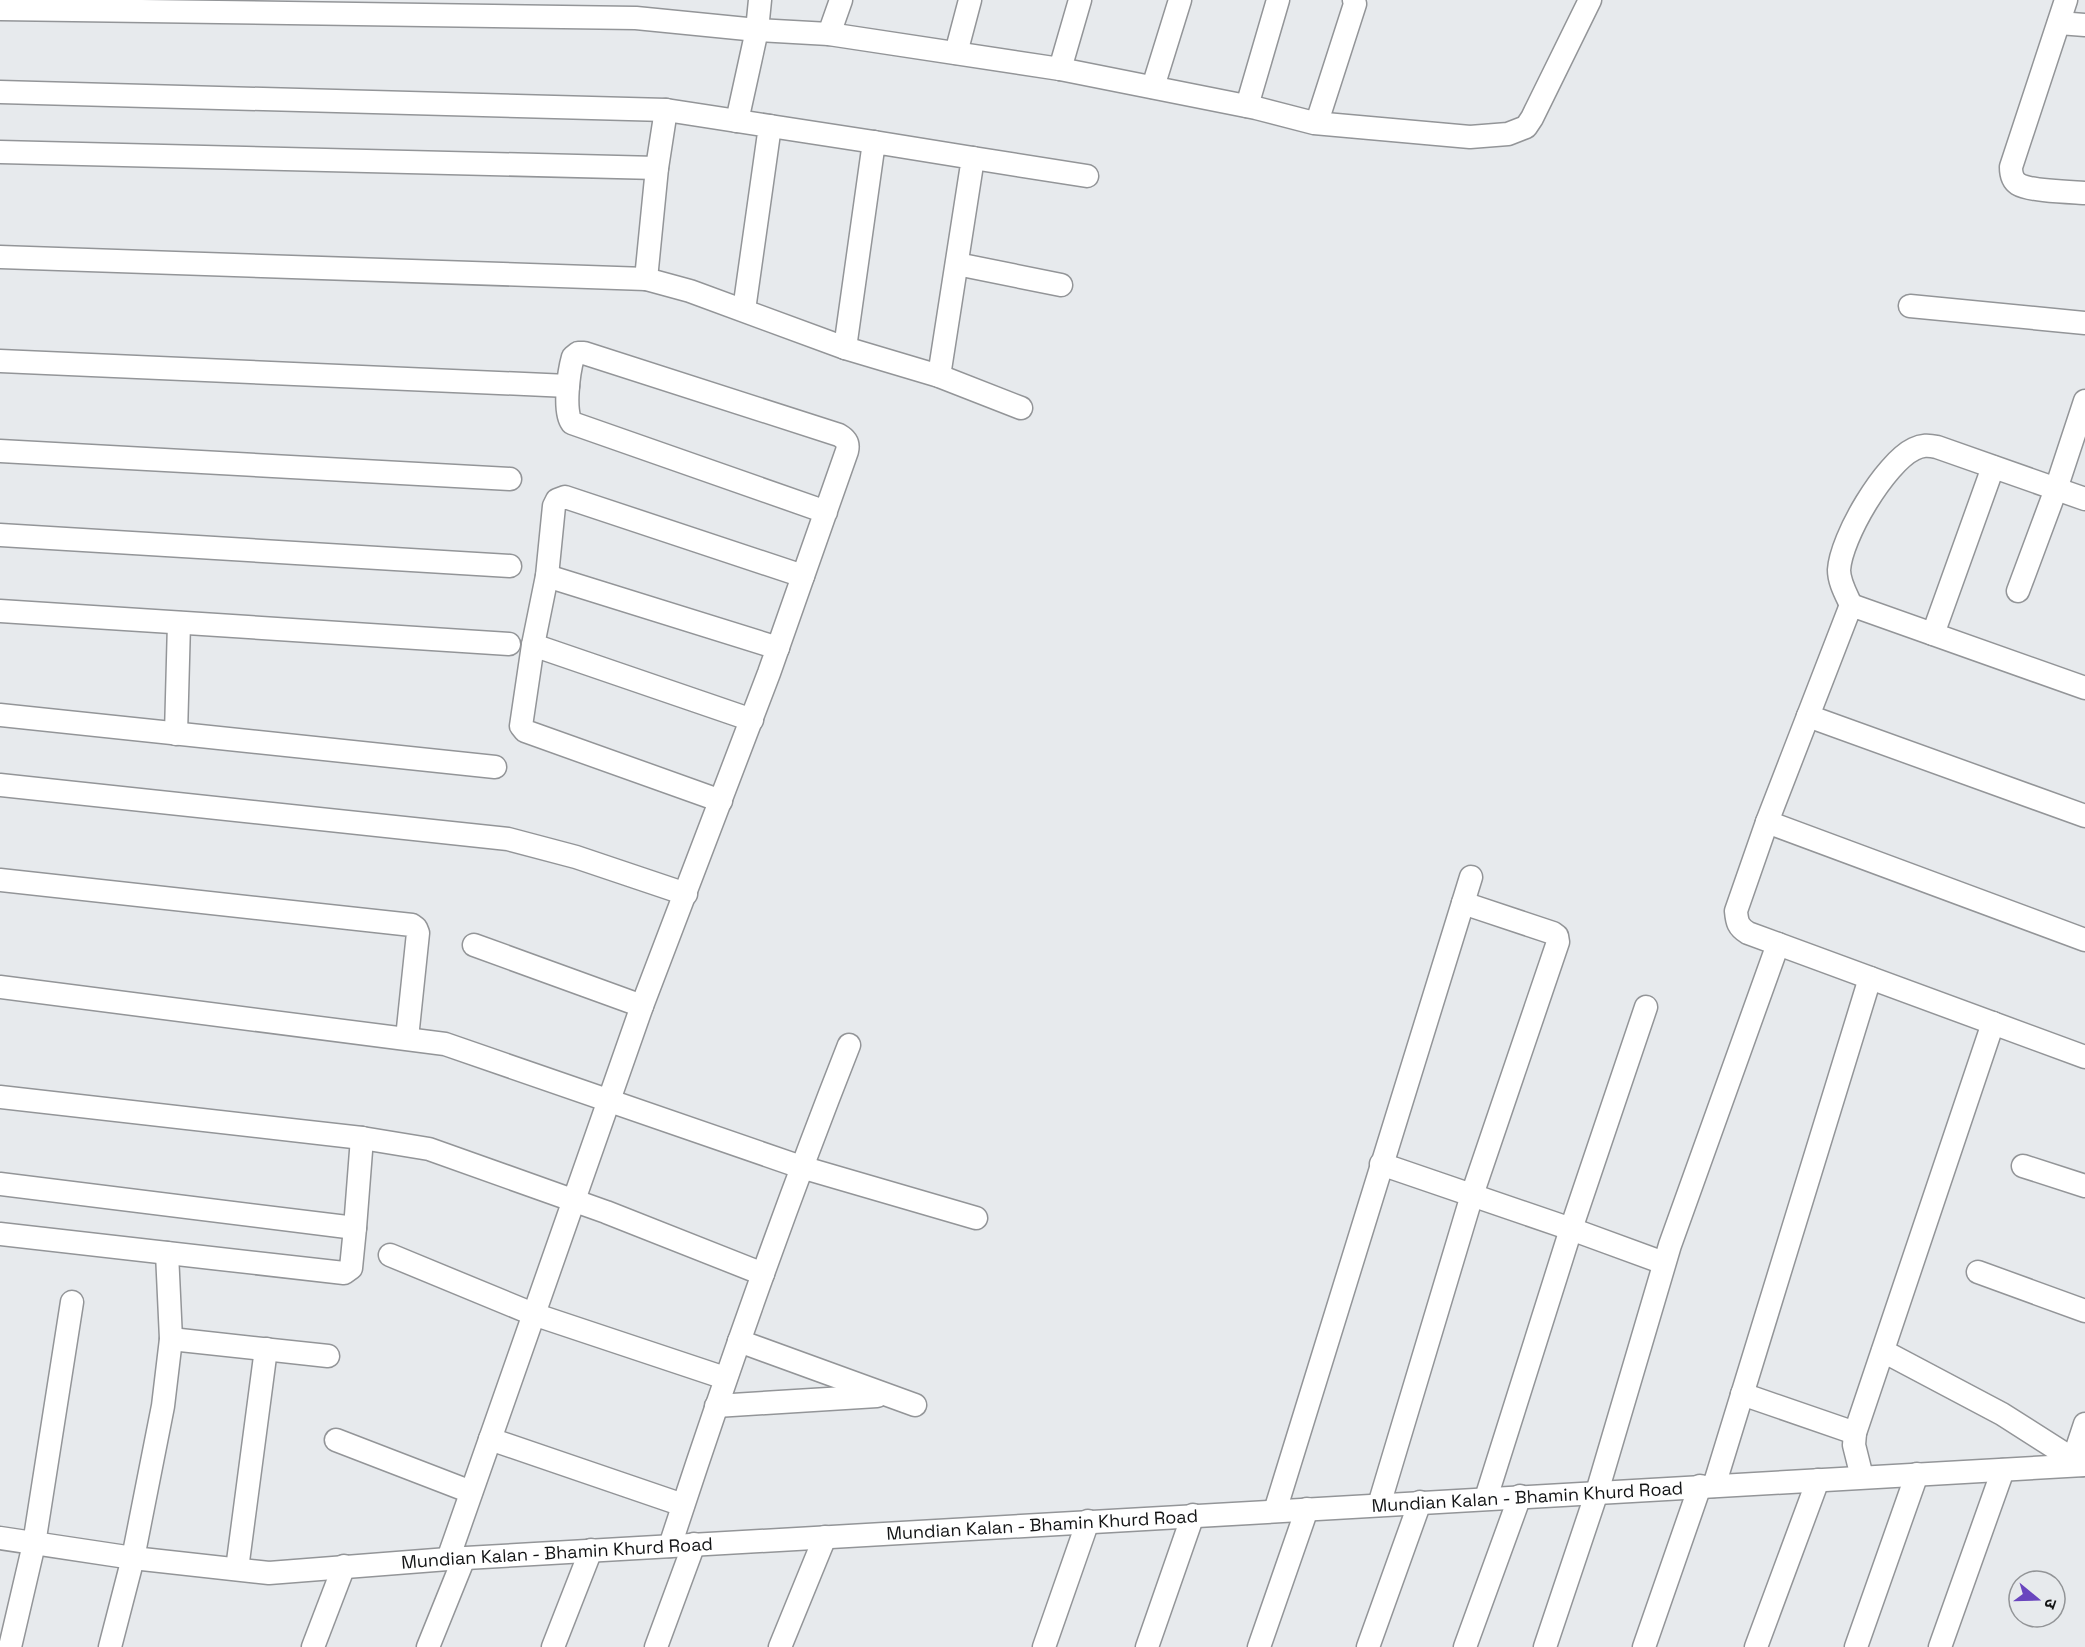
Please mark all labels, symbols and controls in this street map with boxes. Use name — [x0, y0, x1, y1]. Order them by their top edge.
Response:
street label: Mundian Kalan - Bhamin Khurd Road — [1371, 1476, 1684, 1517]
street label: Mundian Kalan - Bhamin Khurd Road — [886, 1504, 1199, 1545]
street label: Mundian Kalan - Bhamin Khurd Road — [400, 1532, 713, 1574]
north arrow — [2007, 1569, 2067, 1629]
text: उ — [2039, 1596, 2062, 1612]

